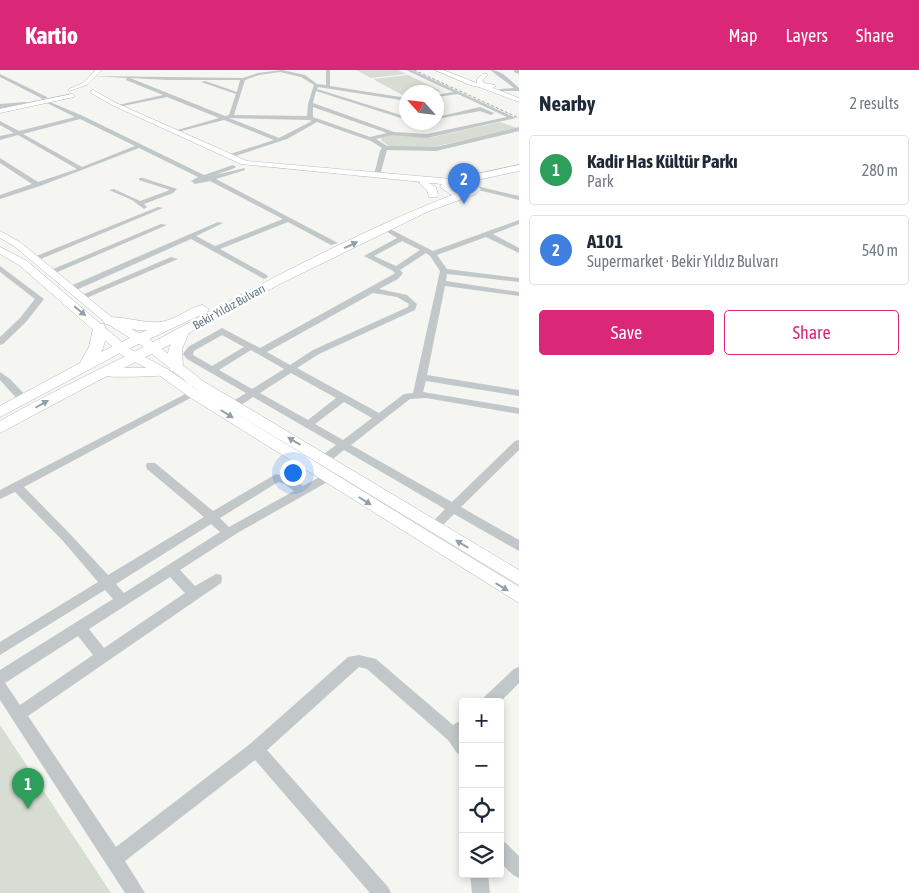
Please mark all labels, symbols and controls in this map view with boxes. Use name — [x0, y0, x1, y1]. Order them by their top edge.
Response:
text: Kartio — [25, 22, 78, 49]
text: Map — [728, 25, 757, 46]
text: Layers — [785, 25, 828, 46]
text: Share — [856, 25, 894, 46]
north arrow — [399, 85, 444, 130]
text: Nearby — [539, 91, 595, 115]
text: 2 results — [849, 94, 899, 112]
text: Kadir Has Kültür Parkı — [587, 150, 738, 172]
text: 1 — [552, 161, 560, 179]
text: 280 m — [862, 161, 898, 179]
pin: 2 — [448, 163, 480, 204]
text: Park — [587, 172, 614, 190]
text: A101 — [587, 230, 623, 252]
one-way arrow — [344, 241, 358, 249]
text: 2 — [552, 241, 560, 259]
text: 540 m — [862, 241, 898, 259]
text: Supermarket · Bekir Yıldız Bulvarı — [587, 252, 778, 270]
street label: Bekir Yıldız Bulvarı — [190, 281, 268, 333]
one-way arrow — [73, 306, 86, 317]
button: Save — [539, 310, 714, 355]
button: Share — [724, 310, 899, 355]
one-way arrow — [35, 400, 50, 408]
one-way arrow — [220, 410, 233, 419]
one-way arrow — [287, 437, 300, 446]
your location — [280, 460, 306, 486]
one-way arrow — [358, 496, 371, 505]
one-way arrow — [456, 539, 469, 549]
one-way arrow — [496, 582, 509, 591]
map controls — [459, 698, 504, 878]
button: + — [459, 698, 504, 743]
button: − — [459, 743, 504, 788]
pin: 1 — [12, 768, 44, 809]
button: locate — [459, 788, 504, 833]
button: layers — [459, 833, 504, 878]

